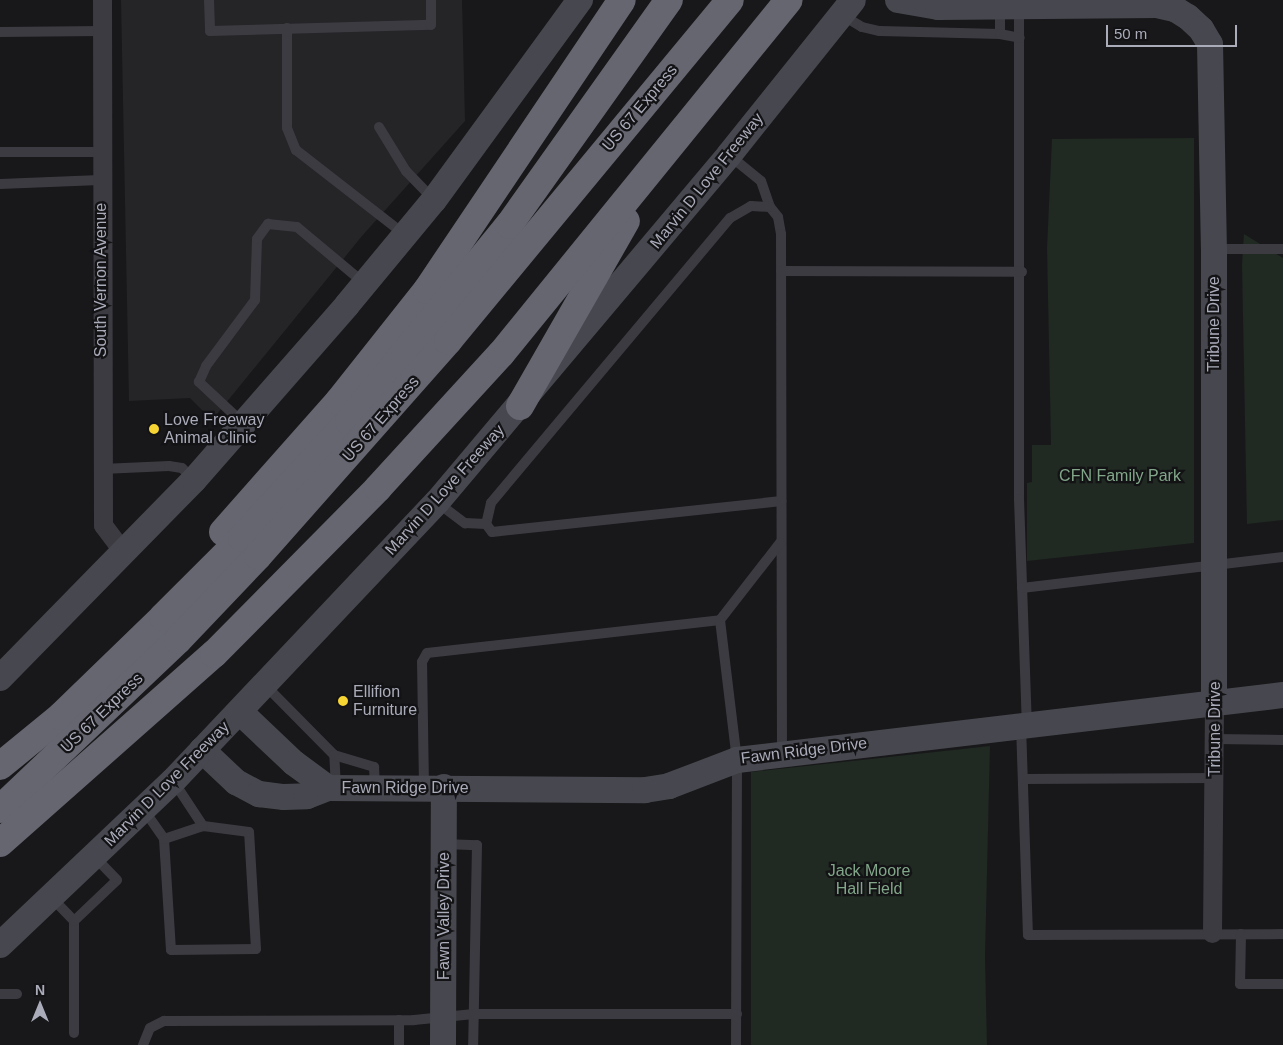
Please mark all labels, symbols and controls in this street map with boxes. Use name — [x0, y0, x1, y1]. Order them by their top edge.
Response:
scale bar — [1108, 15, 1239, 47]
text: 50 m — [1114, 25, 1147, 42]
street label: US 67 Express — [598, 61, 682, 155]
street label: Marvin D Love Freeway — [646, 109, 768, 253]
street label: South Vernon Avenue — [91, 202, 111, 358]
street label: Tribune Drive — [1204, 276, 1224, 372]
street label: US 67 Express — [339, 372, 423, 466]
place label: Love Freeway Animal Clinic — [164, 410, 264, 448]
street label: Marvin D Love Freeway — [381, 421, 509, 559]
marker: Love Freeway Animal Clinic — [148, 423, 160, 435]
park label: CFN Family Park — [1059, 466, 1181, 486]
street label: US 67 Express — [57, 669, 147, 757]
street label: Tribune Drive — [1205, 681, 1225, 777]
place label: Ellifion Furniture — [353, 682, 417, 720]
marker: Ellifion Furniture — [337, 695, 349, 707]
street label: Marvin D Love Freeway — [100, 717, 234, 851]
street label: Fawn Ridge Drive — [740, 734, 868, 768]
street label: Fawn Ridge Drive — [341, 778, 469, 798]
street label: Fawn Valley Drive — [434, 852, 454, 980]
park label: Jack Moore Hall Field — [828, 861, 910, 899]
north arrow — [15, 980, 65, 1030]
text: N — [35, 982, 45, 998]

